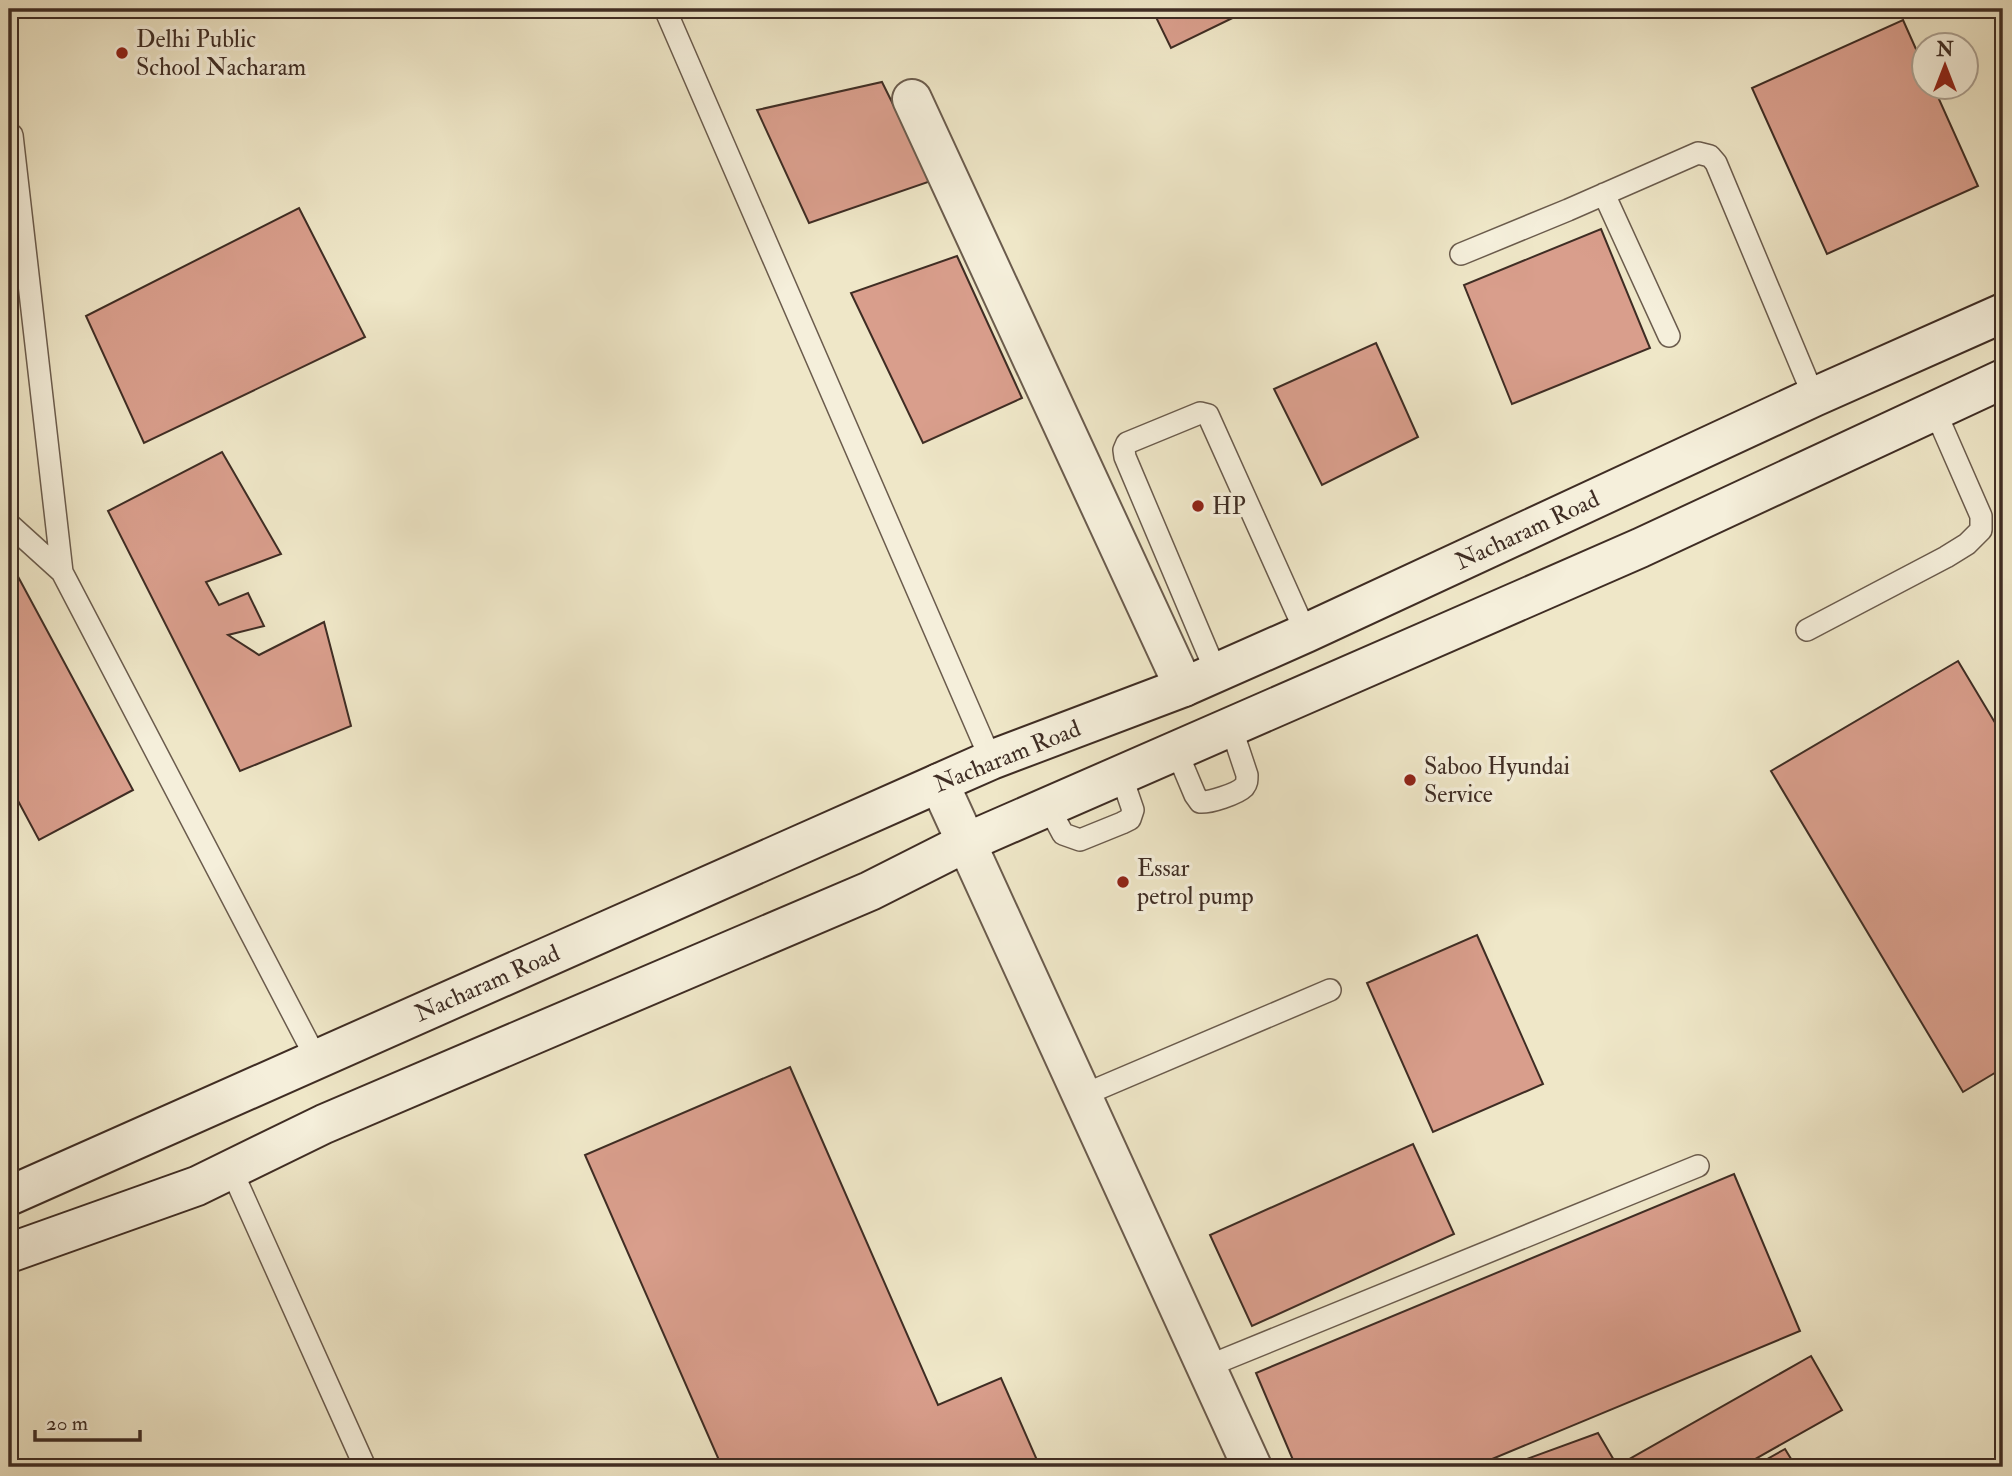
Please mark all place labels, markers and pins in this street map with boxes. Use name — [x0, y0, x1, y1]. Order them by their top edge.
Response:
place label: Delhi Public School Nacharam — [136, 24, 307, 83]
marker: Delhi Public School Nacharam — [114, 45, 130, 61]
place label: HP — [1212, 491, 1246, 522]
marker: HP — [1190, 498, 1206, 514]
place label: Saboo Hyundai Service — [1424, 751, 1570, 810]
marker: Saboo Hyundai Service — [1402, 772, 1418, 788]
place label: Essar petrol pump — [1136, 853, 1254, 912]
marker: Essar petrol pump — [1115, 874, 1131, 890]

